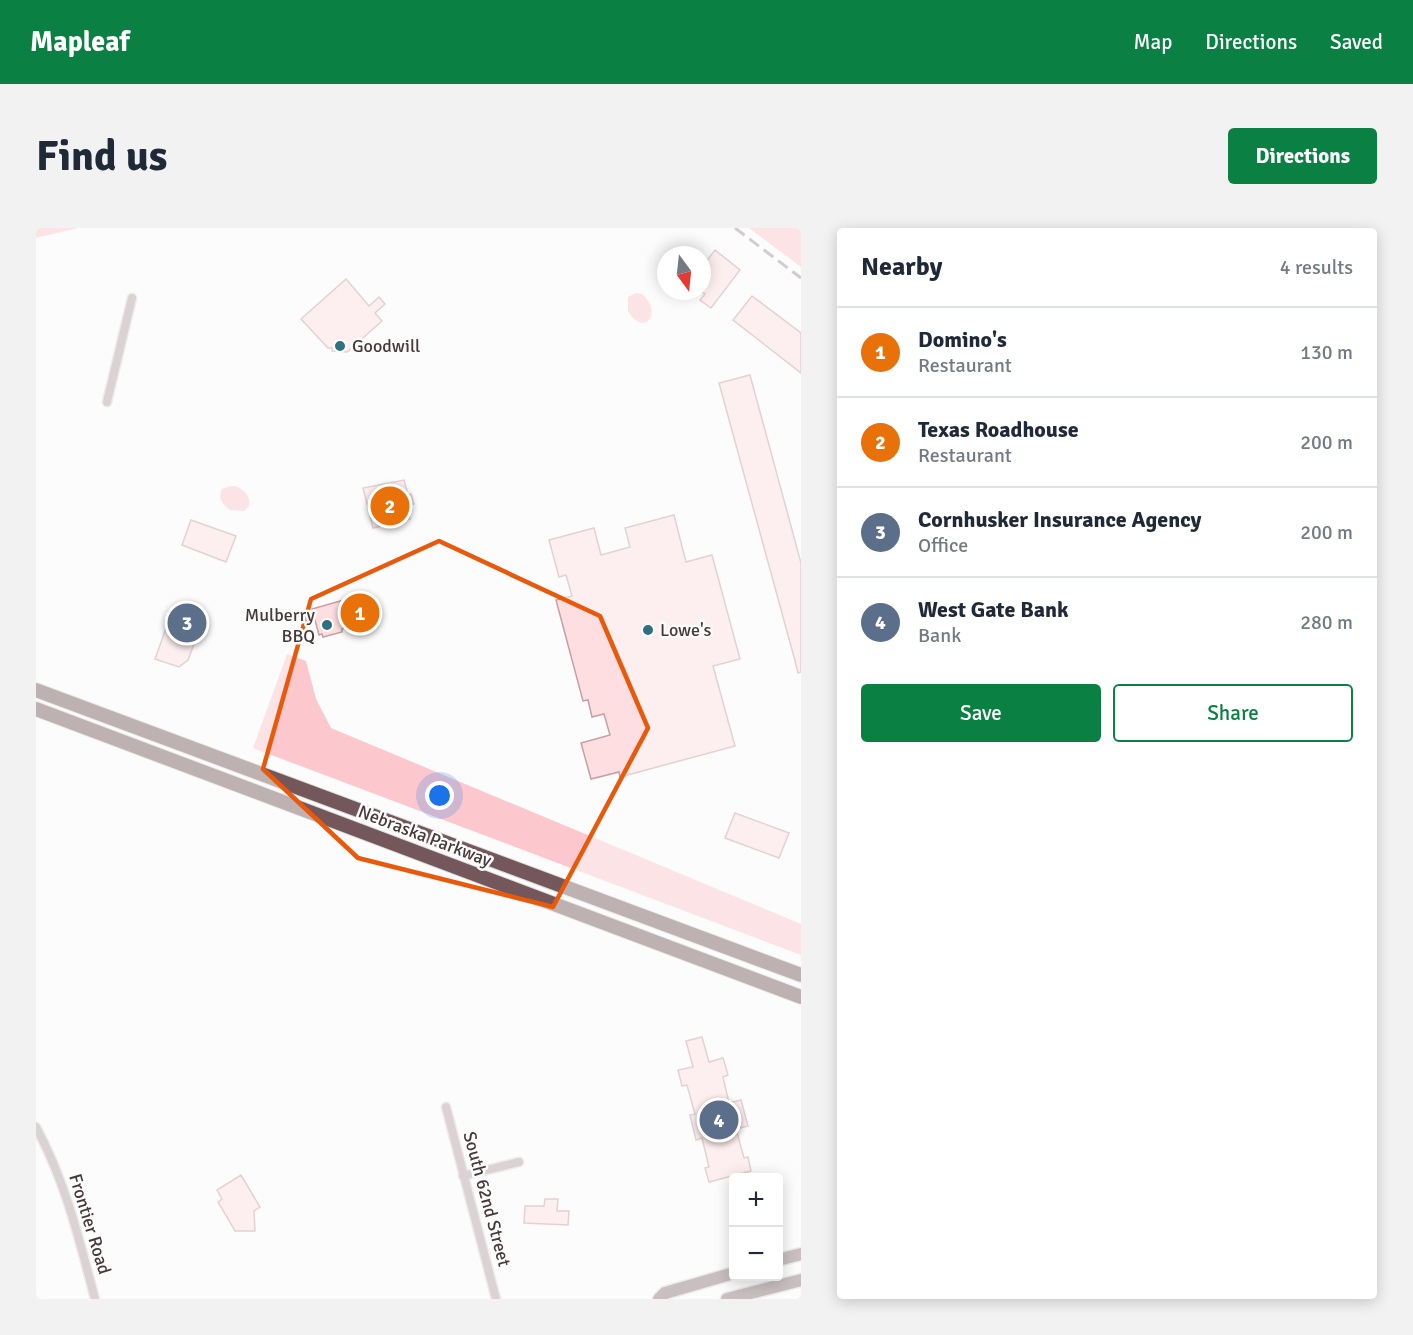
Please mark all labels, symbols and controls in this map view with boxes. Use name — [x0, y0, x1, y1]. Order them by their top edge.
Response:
text: Mapleaf — [30, 25, 130, 59]
text: Map — [1134, 29, 1172, 55]
text: Directions — [1205, 29, 1297, 55]
text: Saved — [1330, 29, 1383, 55]
button: Directions — [1228, 128, 1377, 184]
text: Find us — [36, 131, 167, 182]
north arrow — [657, 246, 711, 300]
text: Nearby — [861, 251, 942, 283]
text: 4 results — [1280, 255, 1353, 280]
text: Domino's — [918, 326, 1007, 353]
place label: Goodwill — [352, 335, 420, 357]
marker: Goodwill — [333, 339, 347, 353]
text: 1 — [875, 340, 886, 365]
text: 130 m — [1300, 340, 1353, 365]
text: Restaurant — [918, 353, 1012, 378]
text: Texas Roadhouse — [918, 416, 1079, 443]
text: 2 — [875, 430, 886, 455]
text: 200 m — [1300, 430, 1353, 455]
text: Restaurant — [918, 443, 1012, 468]
pin: 2 — [370, 484, 410, 528]
text: Cornhusker Insurance Agency — [918, 506, 1202, 533]
text: 3 — [875, 520, 886, 545]
text: 200 m — [1300, 520, 1353, 545]
text: Office — [918, 533, 968, 558]
pin: 1 — [340, 590, 380, 636]
text: West Gate Bank — [918, 596, 1069, 623]
pin: 3 — [168, 600, 206, 646]
place label: Mulberry BBQ — [245, 604, 316, 647]
text: 4 — [875, 610, 886, 635]
text: 280 m — [1300, 610, 1353, 635]
marker: Mulberry BBQ — [320, 618, 334, 632]
place label: Lowe's — [660, 619, 712, 641]
marker: Lowe's — [641, 623, 655, 637]
text: Bank — [918, 623, 961, 648]
button: Save — [861, 684, 1101, 742]
button: Share — [1113, 684, 1353, 742]
your location — [425, 781, 454, 810]
street label: Nebraska Parkway — [355, 800, 495, 872]
pin: 4 — [700, 1098, 738, 1142]
street label: South 62nd Street — [458, 1129, 516, 1269]
street label: Frontier Road — [64, 1171, 116, 1277]
map controls — [729, 1173, 783, 1281]
button: + — [729, 1173, 783, 1227]
button: − — [729, 1227, 783, 1281]

